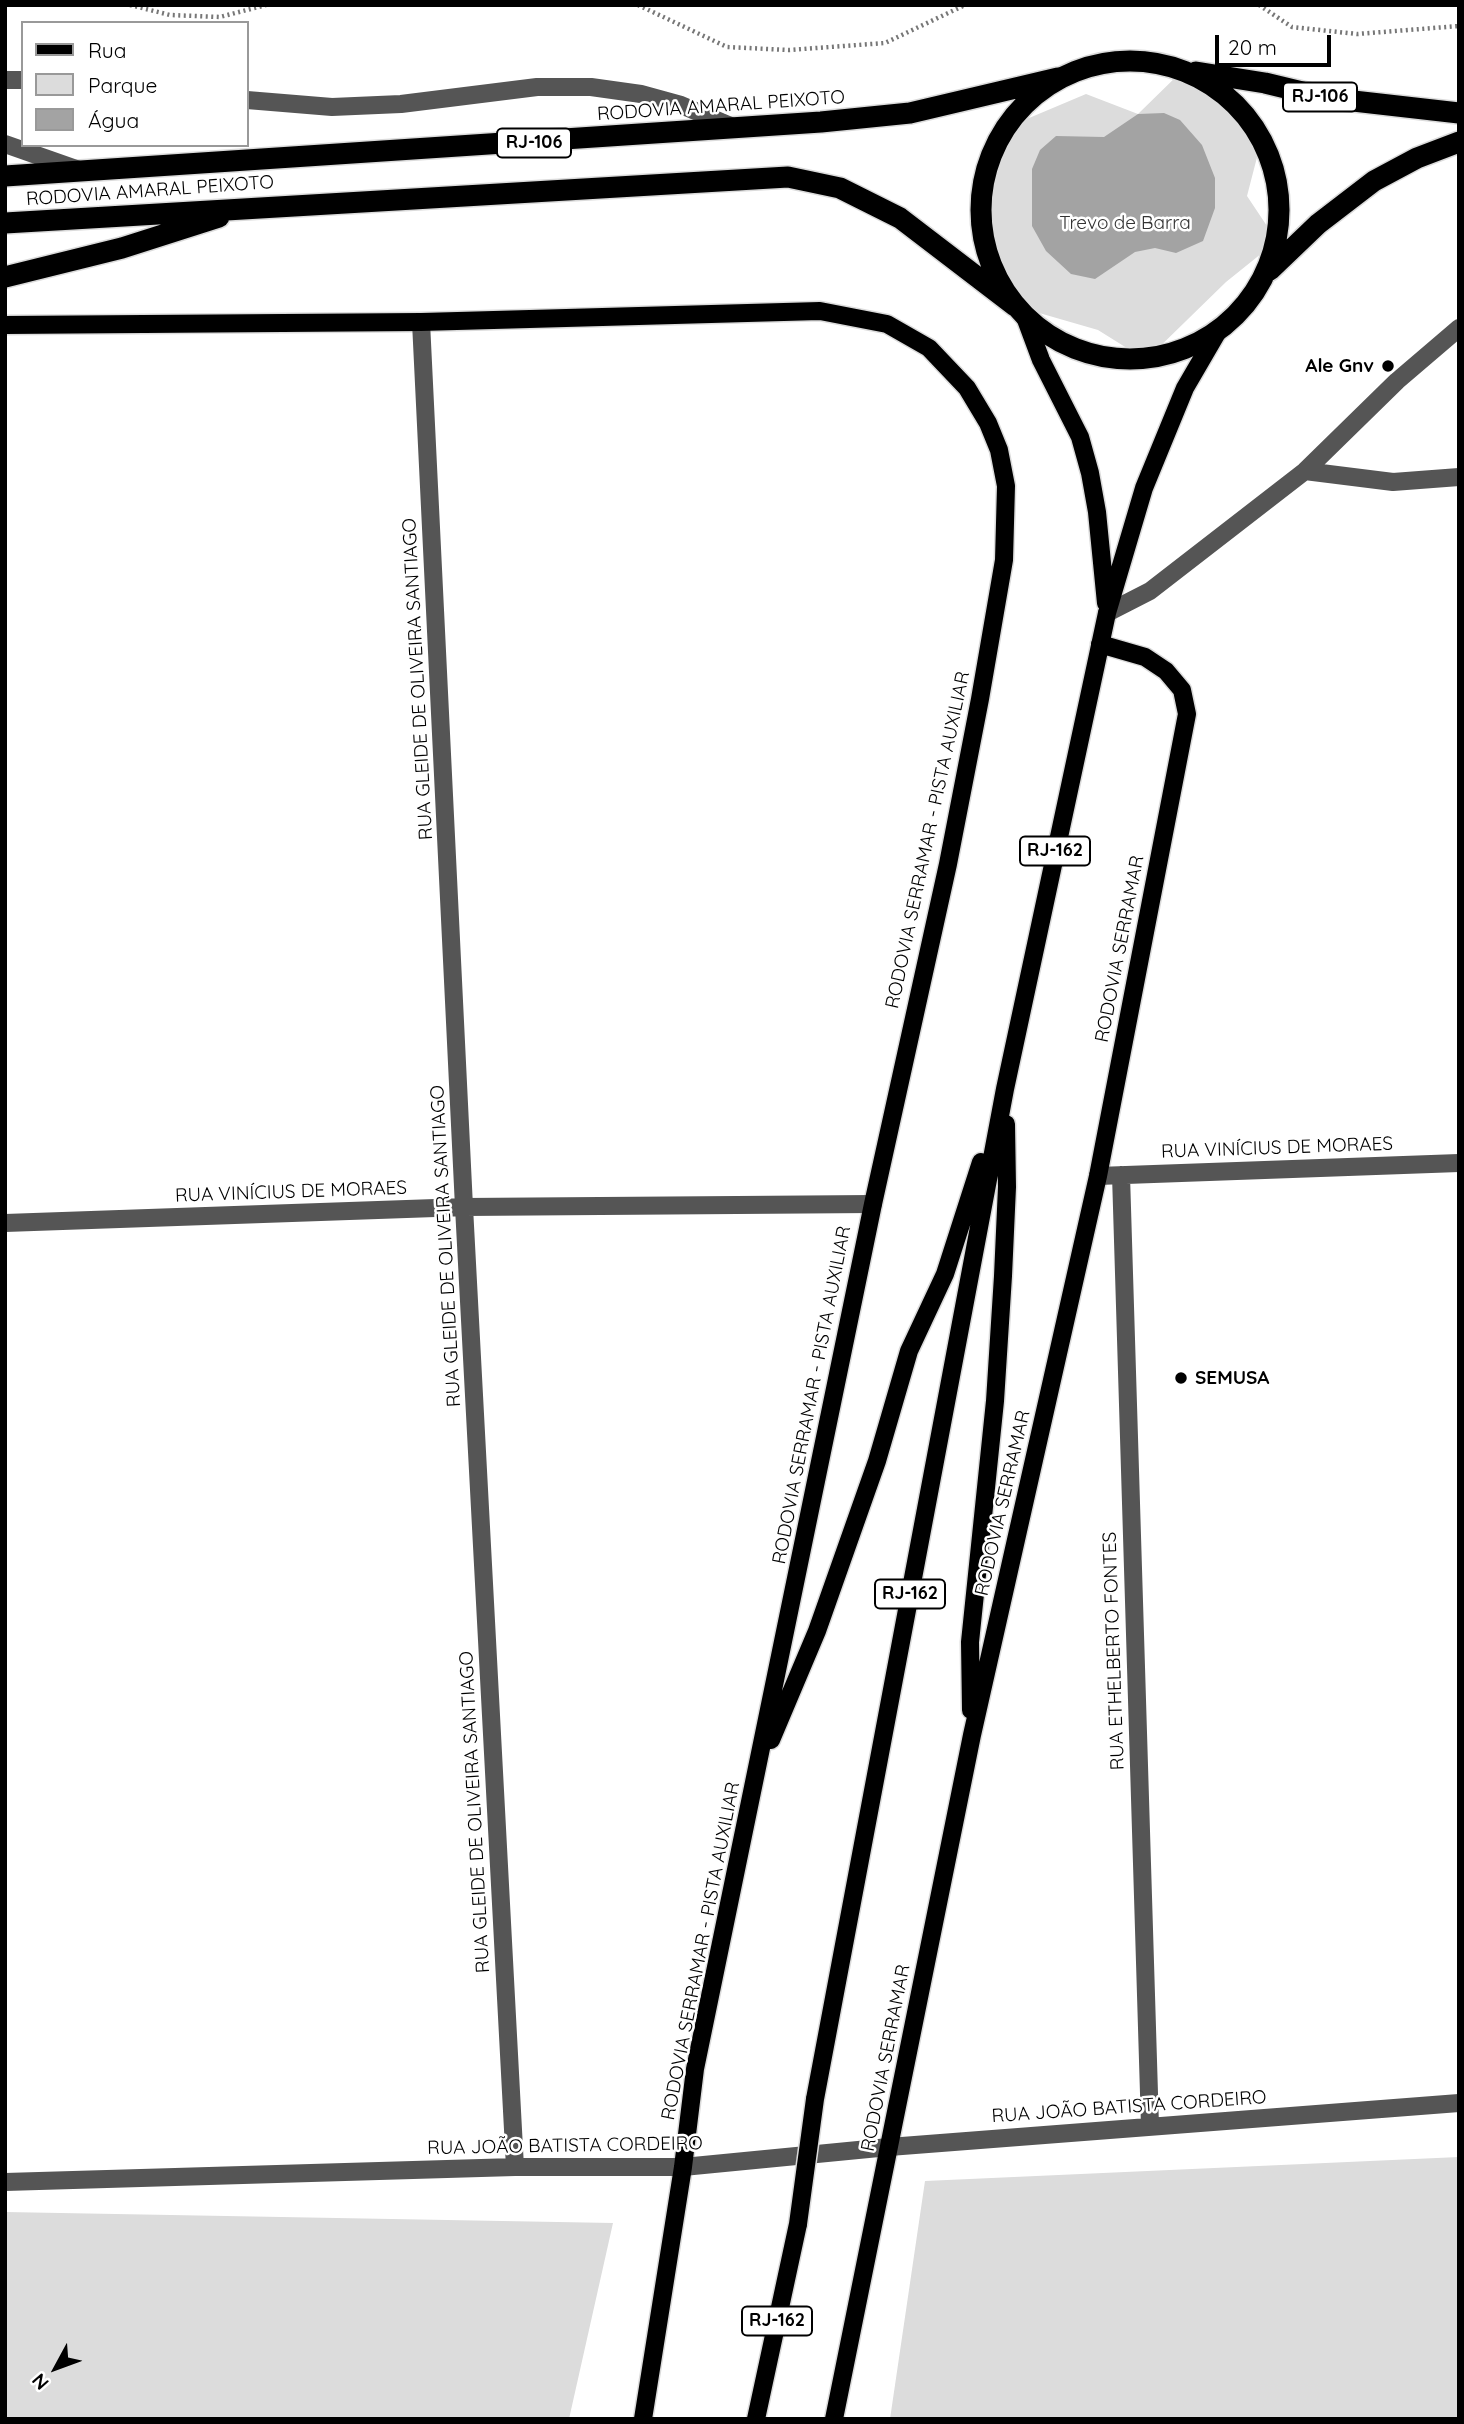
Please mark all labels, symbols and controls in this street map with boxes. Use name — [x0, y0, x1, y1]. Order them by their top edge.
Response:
legend — [21, 21, 248, 147]
scale bar — [1219, 21, 1334, 65]
text: 20 m — [1228, 34, 1277, 60]
text: Rua — [88, 37, 127, 63]
text: Parque — [88, 72, 157, 98]
road number: RJ-106 — [1283, 82, 1357, 112]
street label: RODOVIA AMARAL PEIXOTO — [596, 86, 846, 126]
text: Água — [88, 107, 139, 133]
road number: RJ-106 — [497, 128, 571, 158]
street label: RODOVIA AMARAL PEIXOTO — [25, 171, 275, 211]
park label: Trevo de Barra — [1059, 212, 1191, 234]
place label: Ale Gnv — [1305, 355, 1374, 377]
marker: Ale Gnv — [1380, 358, 1396, 374]
street label: RUA GLEIDE DE OLIVEIRA SANTIAGO — [398, 517, 438, 841]
street label: RODOVIA SERRAMAR - PISTA AUXILIAR — [881, 669, 975, 1011]
road number: RJ-162 — [1020, 836, 1090, 866]
street label: RODOVIA SERRAMAR — [1091, 854, 1149, 1044]
street label: RUA GLEIDE DE OLIVEIRA SANTIAGO — [426, 1084, 466, 1408]
street label: RUA VINÍCIUS DE MORAES — [1161, 1133, 1393, 1163]
street label: RUA VINÍCIUS DE MORAES — [175, 1177, 407, 1207]
street label: RODOVIA SERRAMAR - PISTA AUXILIAR — [768, 1224, 856, 1566]
place label: SEMUSA — [1195, 1367, 1269, 1389]
marker: SEMUSA — [1173, 1370, 1189, 1386]
street label: RODOVIA SERRAMAR — [971, 1408, 1035, 1598]
street label: RUA ETHELBERTO FONTES — [1098, 1531, 1130, 1771]
road number: RJ-162 — [875, 1580, 945, 1609]
street label: RUA GLEIDE DE OLIVEIRA SANTIAGO — [455, 1650, 495, 1974]
street label: RODOVIA SERRAMAR - PISTA AUXILIAR — [657, 1780, 745, 2122]
street label: RODOVIA SERRAMAR — [857, 1963, 915, 2153]
street label: RUA JOÃO BATISTA CORDEIRO — [991, 2086, 1267, 2128]
street label: RUA JOÃO BATISTA CORDEIRO — [427, 2132, 703, 2160]
road number: RJ-162 — [742, 2306, 812, 2336]
north arrow — [21, 2333, 91, 2403]
text: N — [27, 2369, 54, 2395]

